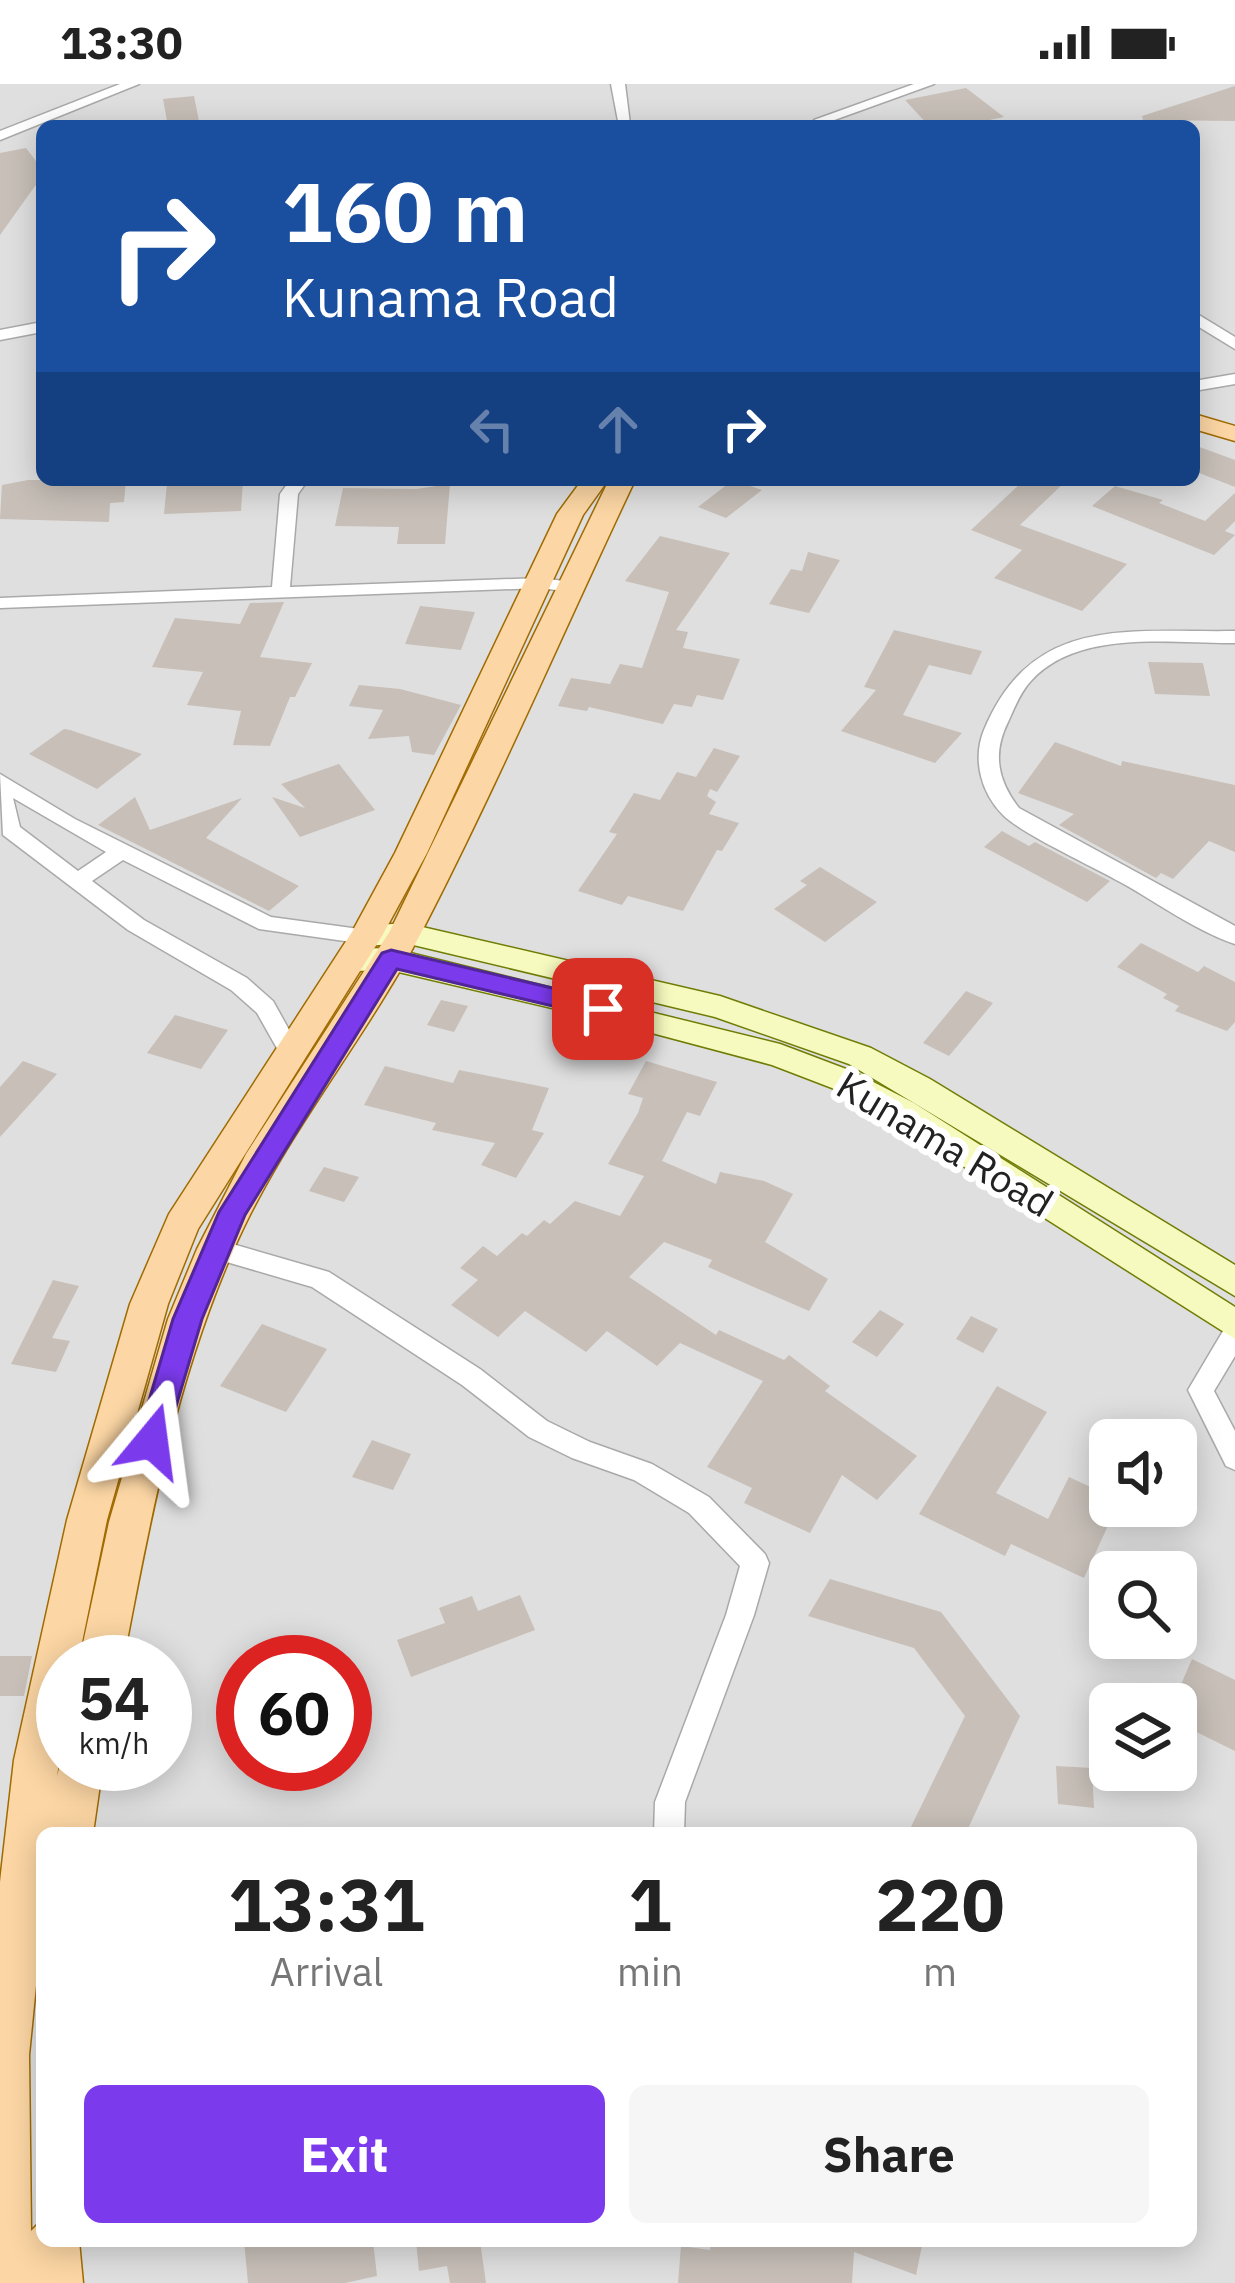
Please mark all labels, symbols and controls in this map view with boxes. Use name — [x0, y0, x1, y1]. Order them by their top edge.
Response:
text: 13:30 — [60, 13, 183, 71]
text: 160 m — [282, 156, 528, 265]
icon: right — [84, 168, 240, 324]
text: Kunama Road — [282, 262, 619, 332]
icon: left — [459, 396, 525, 462]
icon: ahead — [585, 396, 651, 462]
icon: right — [711, 396, 777, 462]
pin — [552, 958, 654, 1060]
icon: arrive — [570, 976, 636, 1042]
street label: Kunama Road — [828, 1059, 1063, 1228]
position arrow — [89, 1378, 215, 1504]
map controls — [1089, 1419, 1197, 1791]
button: sound — [1089, 1419, 1197, 1527]
button: search — [1089, 1551, 1197, 1659]
speed limit sign: 60 — [216, 1635, 372, 1791]
text: 54 — [78, 1658, 150, 1737]
button: layers — [1089, 1683, 1197, 1791]
text: km/h — [79, 1723, 149, 1762]
text: 13:31 — [228, 1857, 425, 1951]
text: 1 — [628, 1857, 672, 1951]
text: 220 — [875, 1857, 1005, 1951]
text: Arrival — [270, 1946, 383, 1997]
text: min — [617, 1946, 683, 1997]
text: m — [923, 1946, 957, 1997]
button: Exit — [84, 2085, 605, 2223]
button: Share — [629, 2085, 1149, 2223]

